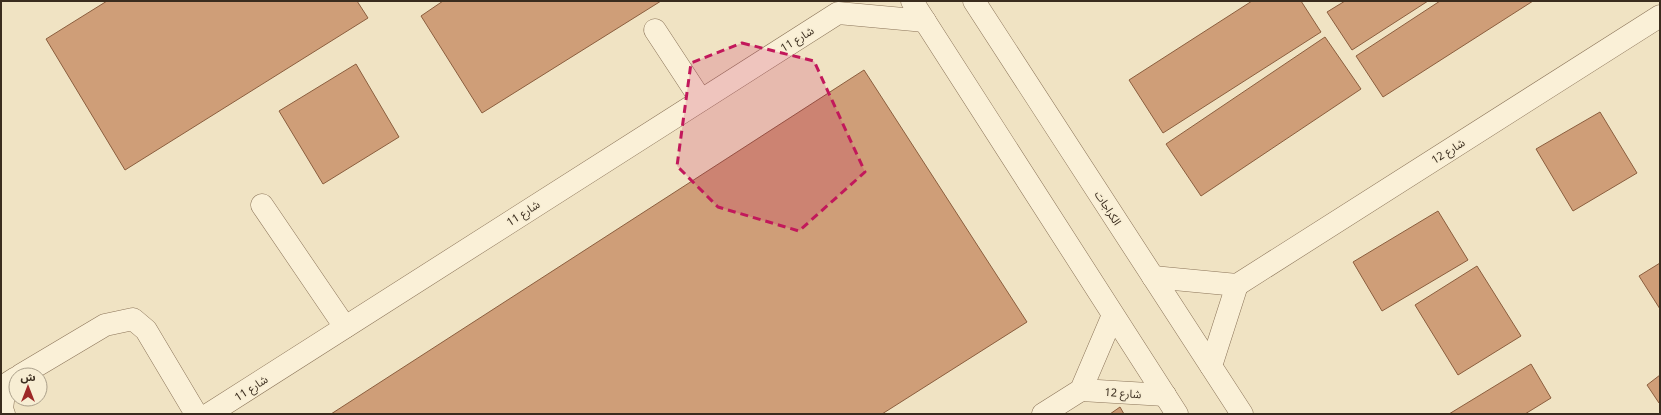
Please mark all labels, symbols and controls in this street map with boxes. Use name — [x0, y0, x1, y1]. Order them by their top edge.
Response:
street label: شارع 11 — [776, 20, 819, 59]
street label: شارع 12 — [1427, 132, 1470, 171]
street label: الكراجات — [1087, 186, 1128, 231]
street label: شارع 11 — [502, 194, 545, 233]
text: ش — [20, 366, 36, 389]
north arrow — [8, 367, 48, 407]
street label: شارع 11 — [230, 369, 273, 408]
street label: شارع 12 — [1104, 381, 1143, 406]

